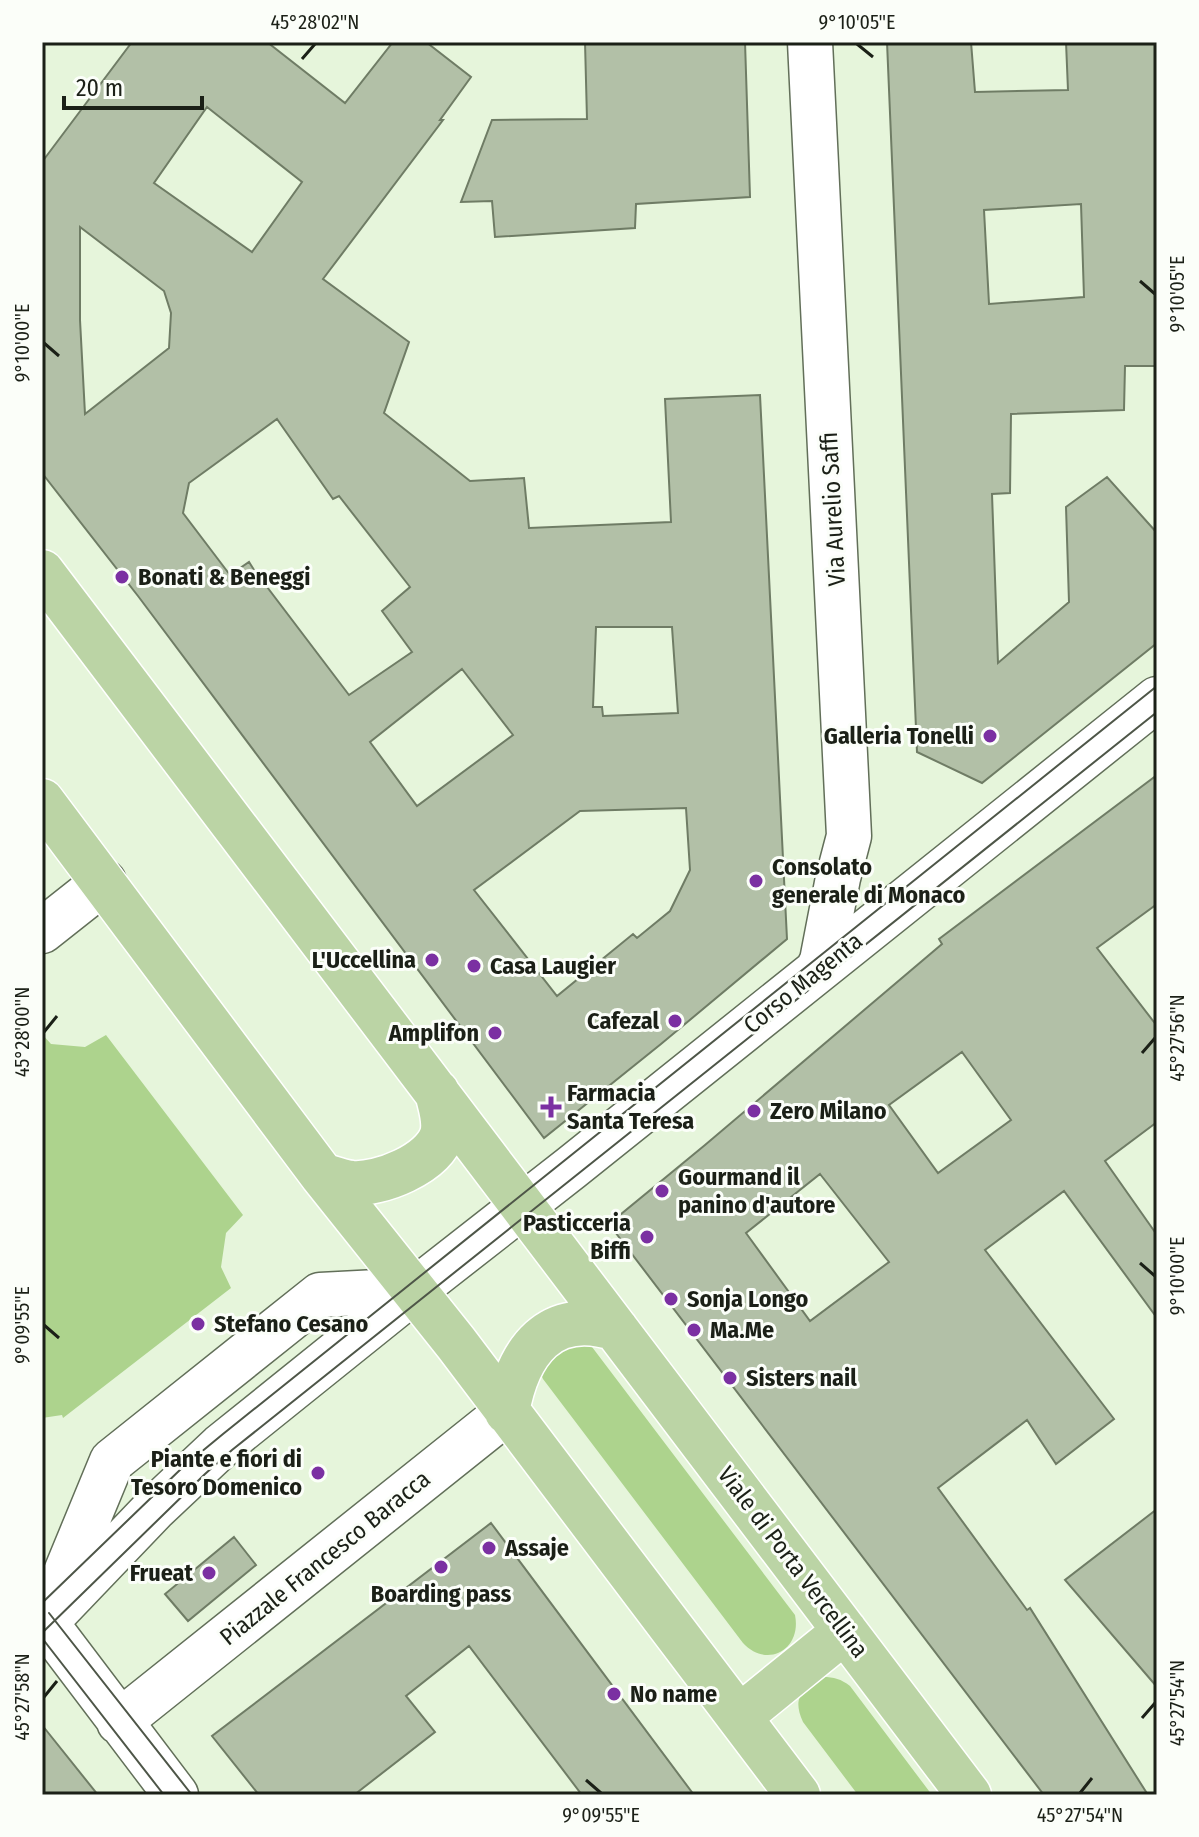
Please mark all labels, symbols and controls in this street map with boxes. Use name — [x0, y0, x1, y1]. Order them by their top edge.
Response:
text: 45°28'02"N — [271, 10, 359, 34]
text: 9°10'05"E — [819, 10, 895, 34]
scale bar — [64, 60, 202, 110]
text: 20 m — [76, 74, 123, 102]
text: 9°10'05"E — [1165, 256, 1189, 332]
text: 9°10'00"E — [10, 304, 34, 382]
street label: Via Aurelio Saffi — [815, 431, 851, 587]
place label: Bonati & Beneggi — [138, 563, 310, 591]
marker: Bonati & Beneggi — [113, 568, 131, 586]
place label: Galleria Tonelli — [824, 722, 974, 750]
marker: Galleria Tonelli — [981, 727, 999, 745]
place label: Consolato generale di Monaco — [772, 853, 966, 909]
marker: Consolato generale di Monaco — [747, 872, 765, 890]
street label: Corso Magenta — [738, 927, 868, 1039]
place label: L'Uccellina — [312, 946, 416, 974]
marker: L'Uccellina — [423, 951, 441, 969]
place label: Casa Laugier — [490, 952, 616, 980]
marker: Casa Laugier — [465, 957, 483, 975]
text: 45°28'00"N — [10, 987, 34, 1077]
text: 45°27'56"N — [1165, 994, 1189, 1082]
place label: Cafezal — [587, 1007, 659, 1035]
marker: Cafezal — [666, 1012, 684, 1030]
place label: Amplifon — [388, 1019, 479, 1047]
marker: Amplifon — [486, 1024, 504, 1042]
place label: Farmacia Santa Teresa — [567, 1079, 694, 1135]
place label: Zero Milano — [770, 1097, 887, 1125]
marker: Farmacia Santa Teresa — [542, 1098, 560, 1116]
marker: Zero Milano — [745, 1102, 763, 1120]
place label: Gourmand il panino d'autore — [678, 1163, 836, 1219]
marker: Gourmand il panino d'autore — [653, 1182, 671, 1200]
place label: Pasticceria Biffi — [523, 1209, 631, 1265]
marker: Pasticceria Biffi — [638, 1228, 656, 1246]
text: 9°10'00"E — [1165, 1237, 1189, 1315]
place label: Sonja Longo — [687, 1285, 808, 1313]
text: 9°09'55"E — [10, 1286, 34, 1364]
marker: Sonja Longo — [662, 1290, 680, 1308]
place label: Stefano Cesano — [214, 1310, 368, 1338]
marker: Stefano Cesano — [189, 1315, 207, 1333]
place label: Ma.Me — [710, 1316, 774, 1344]
marker: Ma.Me — [685, 1321, 703, 1339]
place label: Sisters nail — [746, 1364, 857, 1392]
marker: Sisters nail — [721, 1369, 739, 1387]
place label: Piante e fiori di Tesoro Domenico — [131, 1445, 302, 1501]
street label: Viale di Porta Vercellina — [712, 1461, 874, 1663]
marker: Piante e fiori di Tesoro Domenico — [309, 1464, 327, 1482]
street label: Piazzale Francesco Baracca — [214, 1465, 436, 1651]
place label: Assaje — [504, 1534, 569, 1562]
marker: Assaje — [480, 1539, 498, 1557]
marker: Boarding pass — [432, 1558, 450, 1576]
place label: Frueat — [130, 1559, 194, 1587]
marker: Frueat — [200, 1564, 218, 1582]
place label: Boarding pass — [371, 1580, 512, 1608]
text: 45°27'58"N — [10, 1653, 34, 1741]
text: 45°27'54"N — [1165, 1660, 1189, 1746]
place label: No name — [630, 1680, 717, 1708]
marker: No name — [605, 1685, 623, 1703]
text: 9°09'55"E — [562, 1803, 640, 1827]
text: 45°27'54"N — [1037, 1803, 1123, 1827]

